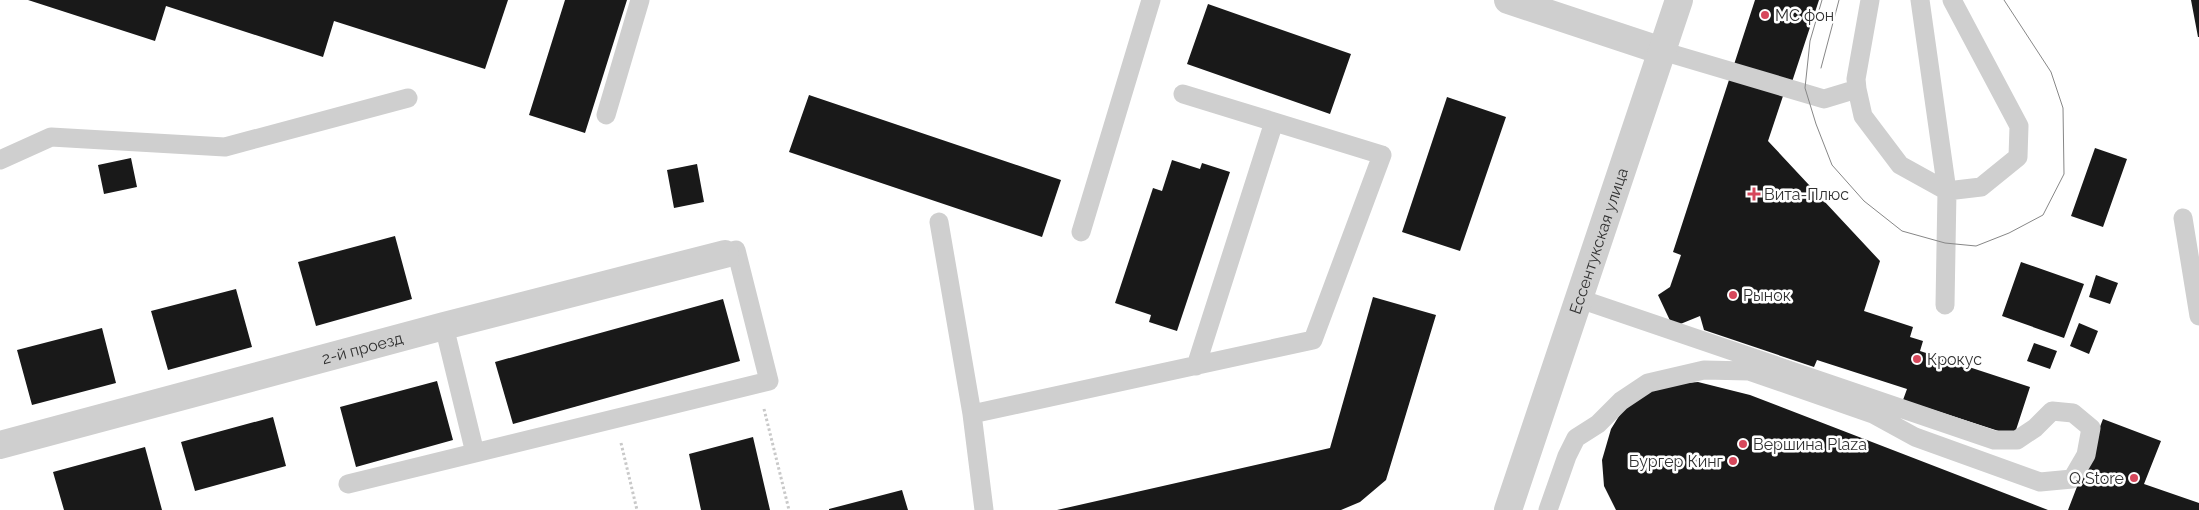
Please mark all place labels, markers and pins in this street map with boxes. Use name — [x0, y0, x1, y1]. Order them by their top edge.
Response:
place label: МС фон — [1775, 6, 1834, 25]
marker: МС фон — [1759, 9, 1771, 21]
place label: Вита-Плюс — [1764, 185, 1849, 204]
marker: Вита-Плюс — [1748, 188, 1760, 200]
place label: Рынок — [1743, 286, 1791, 305]
marker: Рынок — [1727, 289, 1739, 301]
place label: Крокус — [1927, 350, 1982, 369]
marker: Крокус — [1911, 353, 1923, 365]
place label: Вершина Plaza — [1753, 435, 1867, 454]
marker: Вершина Plaza — [1737, 438, 1749, 450]
place label: Бургер Кинг — [1629, 452, 1724, 471]
marker: Бургер Кинг — [1727, 455, 1739, 467]
place label: Q Store — [2069, 469, 2124, 488]
marker: Q Store — [2128, 472, 2140, 484]

